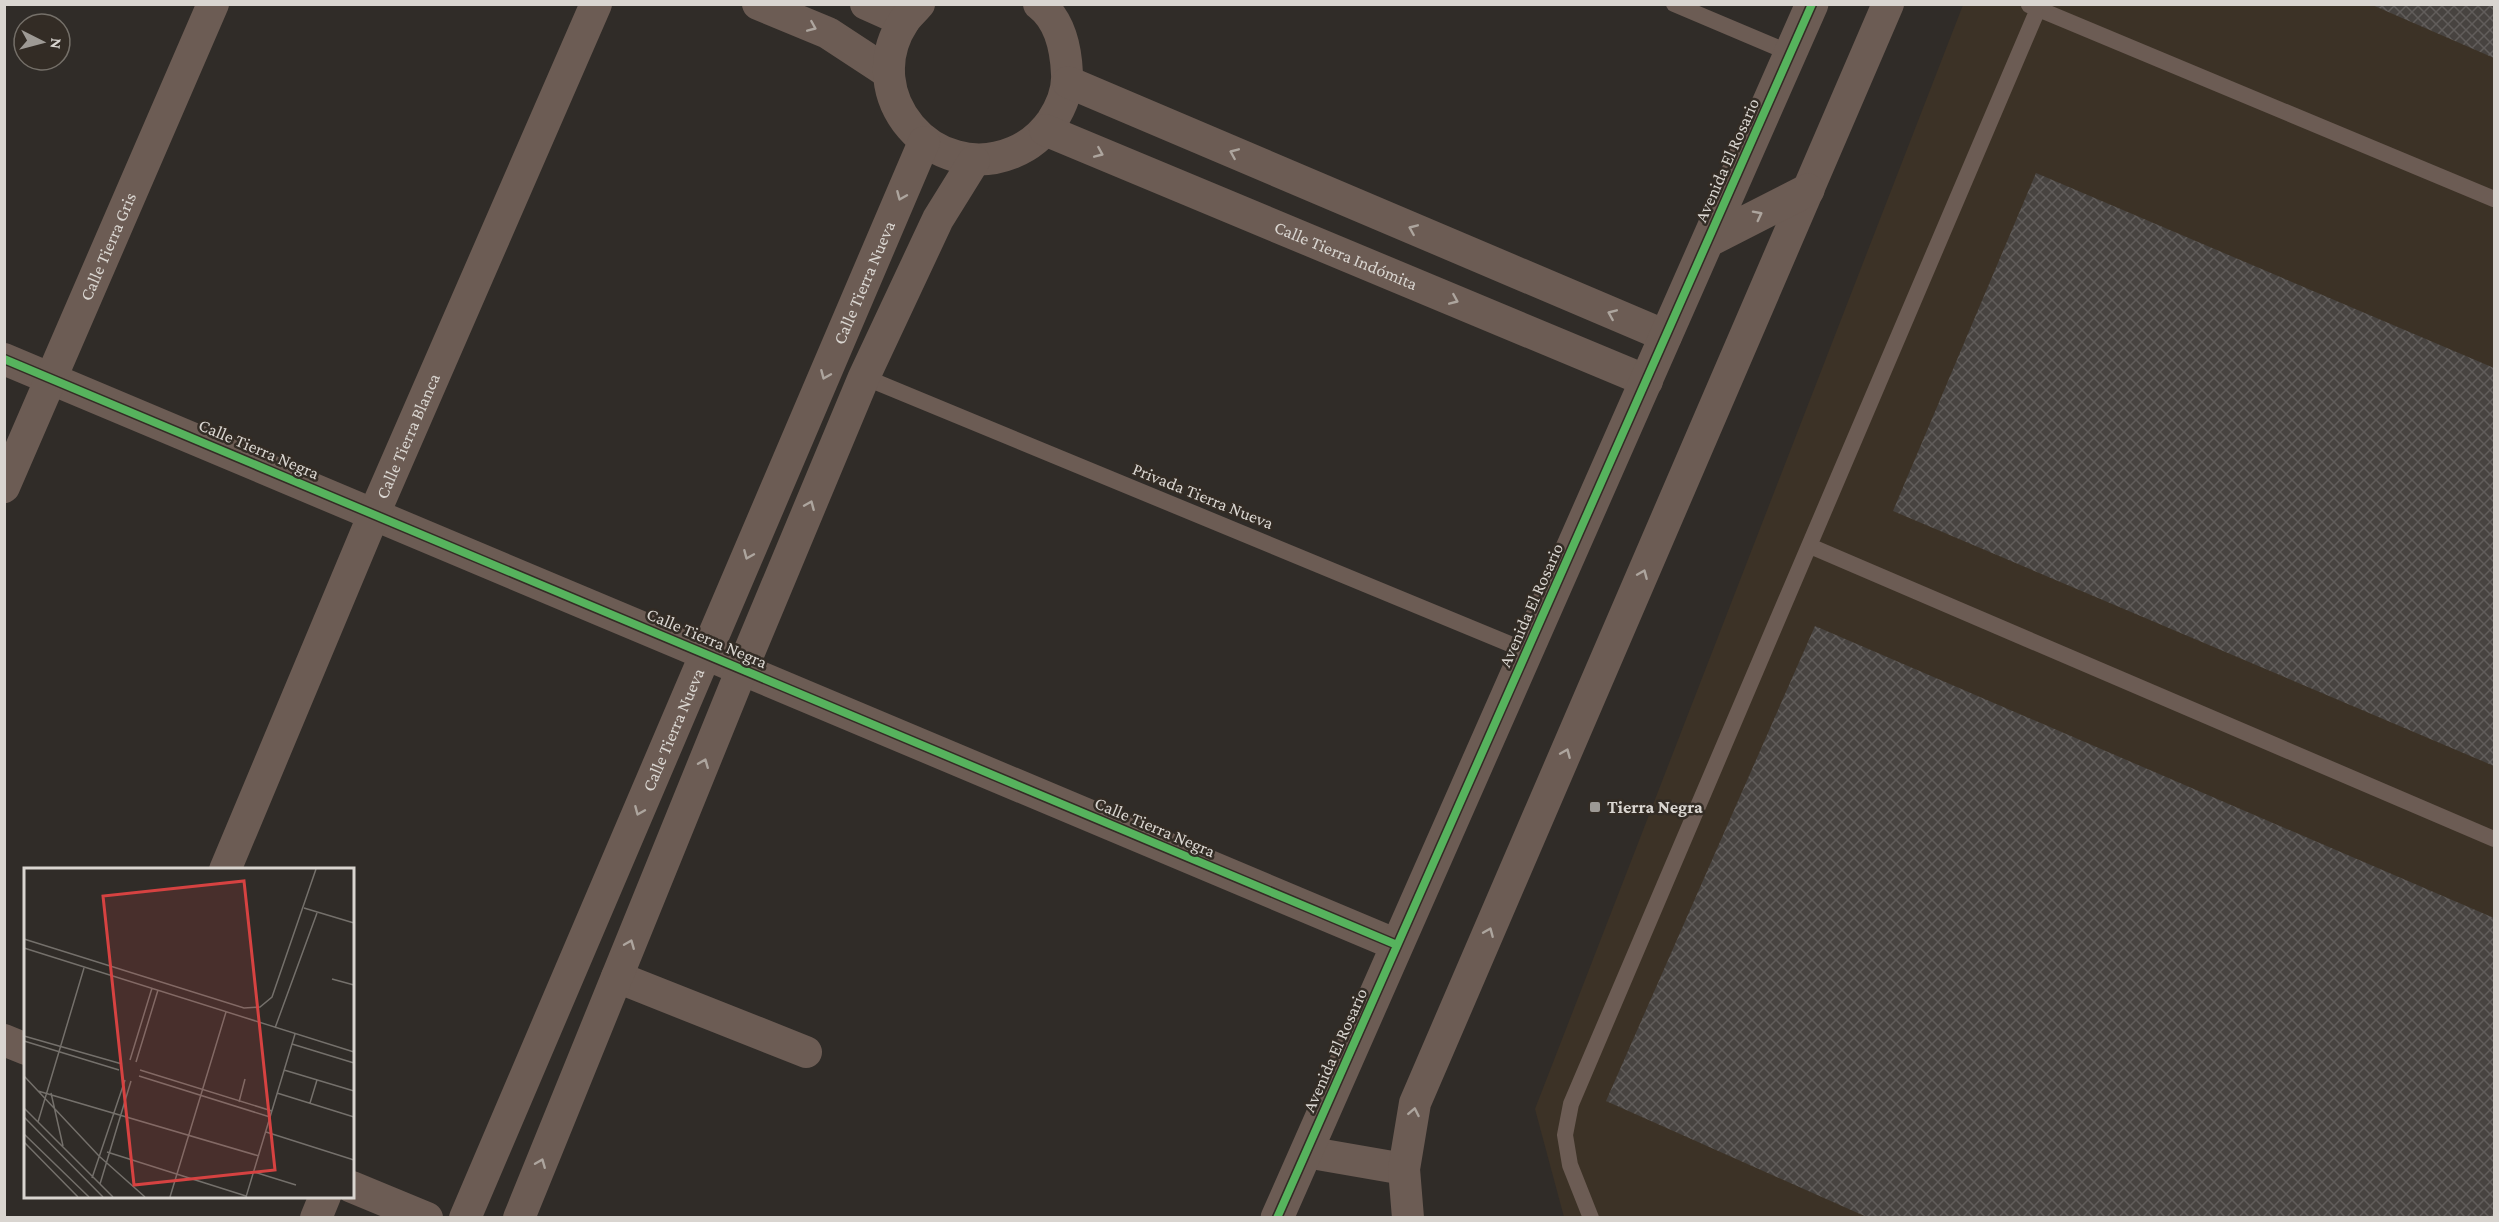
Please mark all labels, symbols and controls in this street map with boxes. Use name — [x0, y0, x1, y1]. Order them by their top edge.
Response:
north arrow — [12, 12, 72, 72]
one-way arrow — [806, 20, 817, 32]
text: N — [47, 37, 65, 50]
street label: Avenida El Rosario — [1691, 95, 1763, 225]
one-way arrow — [1093, 146, 1104, 158]
one-way arrow — [1229, 148, 1240, 160]
street label: Calle Tierra Gris — [76, 189, 140, 304]
one-way arrow — [896, 190, 908, 201]
one-way arrow — [1752, 211, 1763, 223]
street label: Calle Tierra Indómita — [1271, 217, 1420, 294]
street label: Calle Tierra Nueva — [829, 218, 899, 347]
one-way arrow — [1408, 224, 1419, 236]
one-way arrow — [1448, 293, 1459, 305]
one-way arrow — [1607, 309, 1618, 321]
one-way arrow — [820, 369, 832, 380]
street label: Calle Tierra Blanca — [372, 370, 444, 502]
street label: Calle Tierra Negra — [196, 415, 322, 483]
street label: Privada Tierra Nueva — [1130, 459, 1276, 533]
one-way arrow — [803, 500, 815, 511]
street label: Avenida El Rosario — [1495, 540, 1567, 670]
one-way arrow — [743, 548, 755, 559]
one-way arrow — [1636, 569, 1648, 580]
street label: Calle Tierra Negra — [644, 604, 770, 672]
street label: Calle Tierra Nueva — [638, 665, 708, 794]
one-way arrow — [1559, 748, 1571, 759]
one-way arrow — [697, 758, 709, 769]
street label: Calle Tierra Negra — [1092, 793, 1218, 861]
place label: Tierra Negra — [1607, 797, 1703, 817]
marker: Tierra Negra — [1588, 800, 1602, 814]
one-way arrow — [634, 805, 646, 816]
inset map — [24, 868, 354, 1198]
one-way arrow — [1482, 927, 1494, 938]
one-way arrow — [623, 939, 635, 950]
street label: Avenida El Rosario — [1299, 985, 1371, 1115]
one-way arrow — [1407, 1107, 1420, 1117]
one-way arrow — [534, 1159, 546, 1170]

